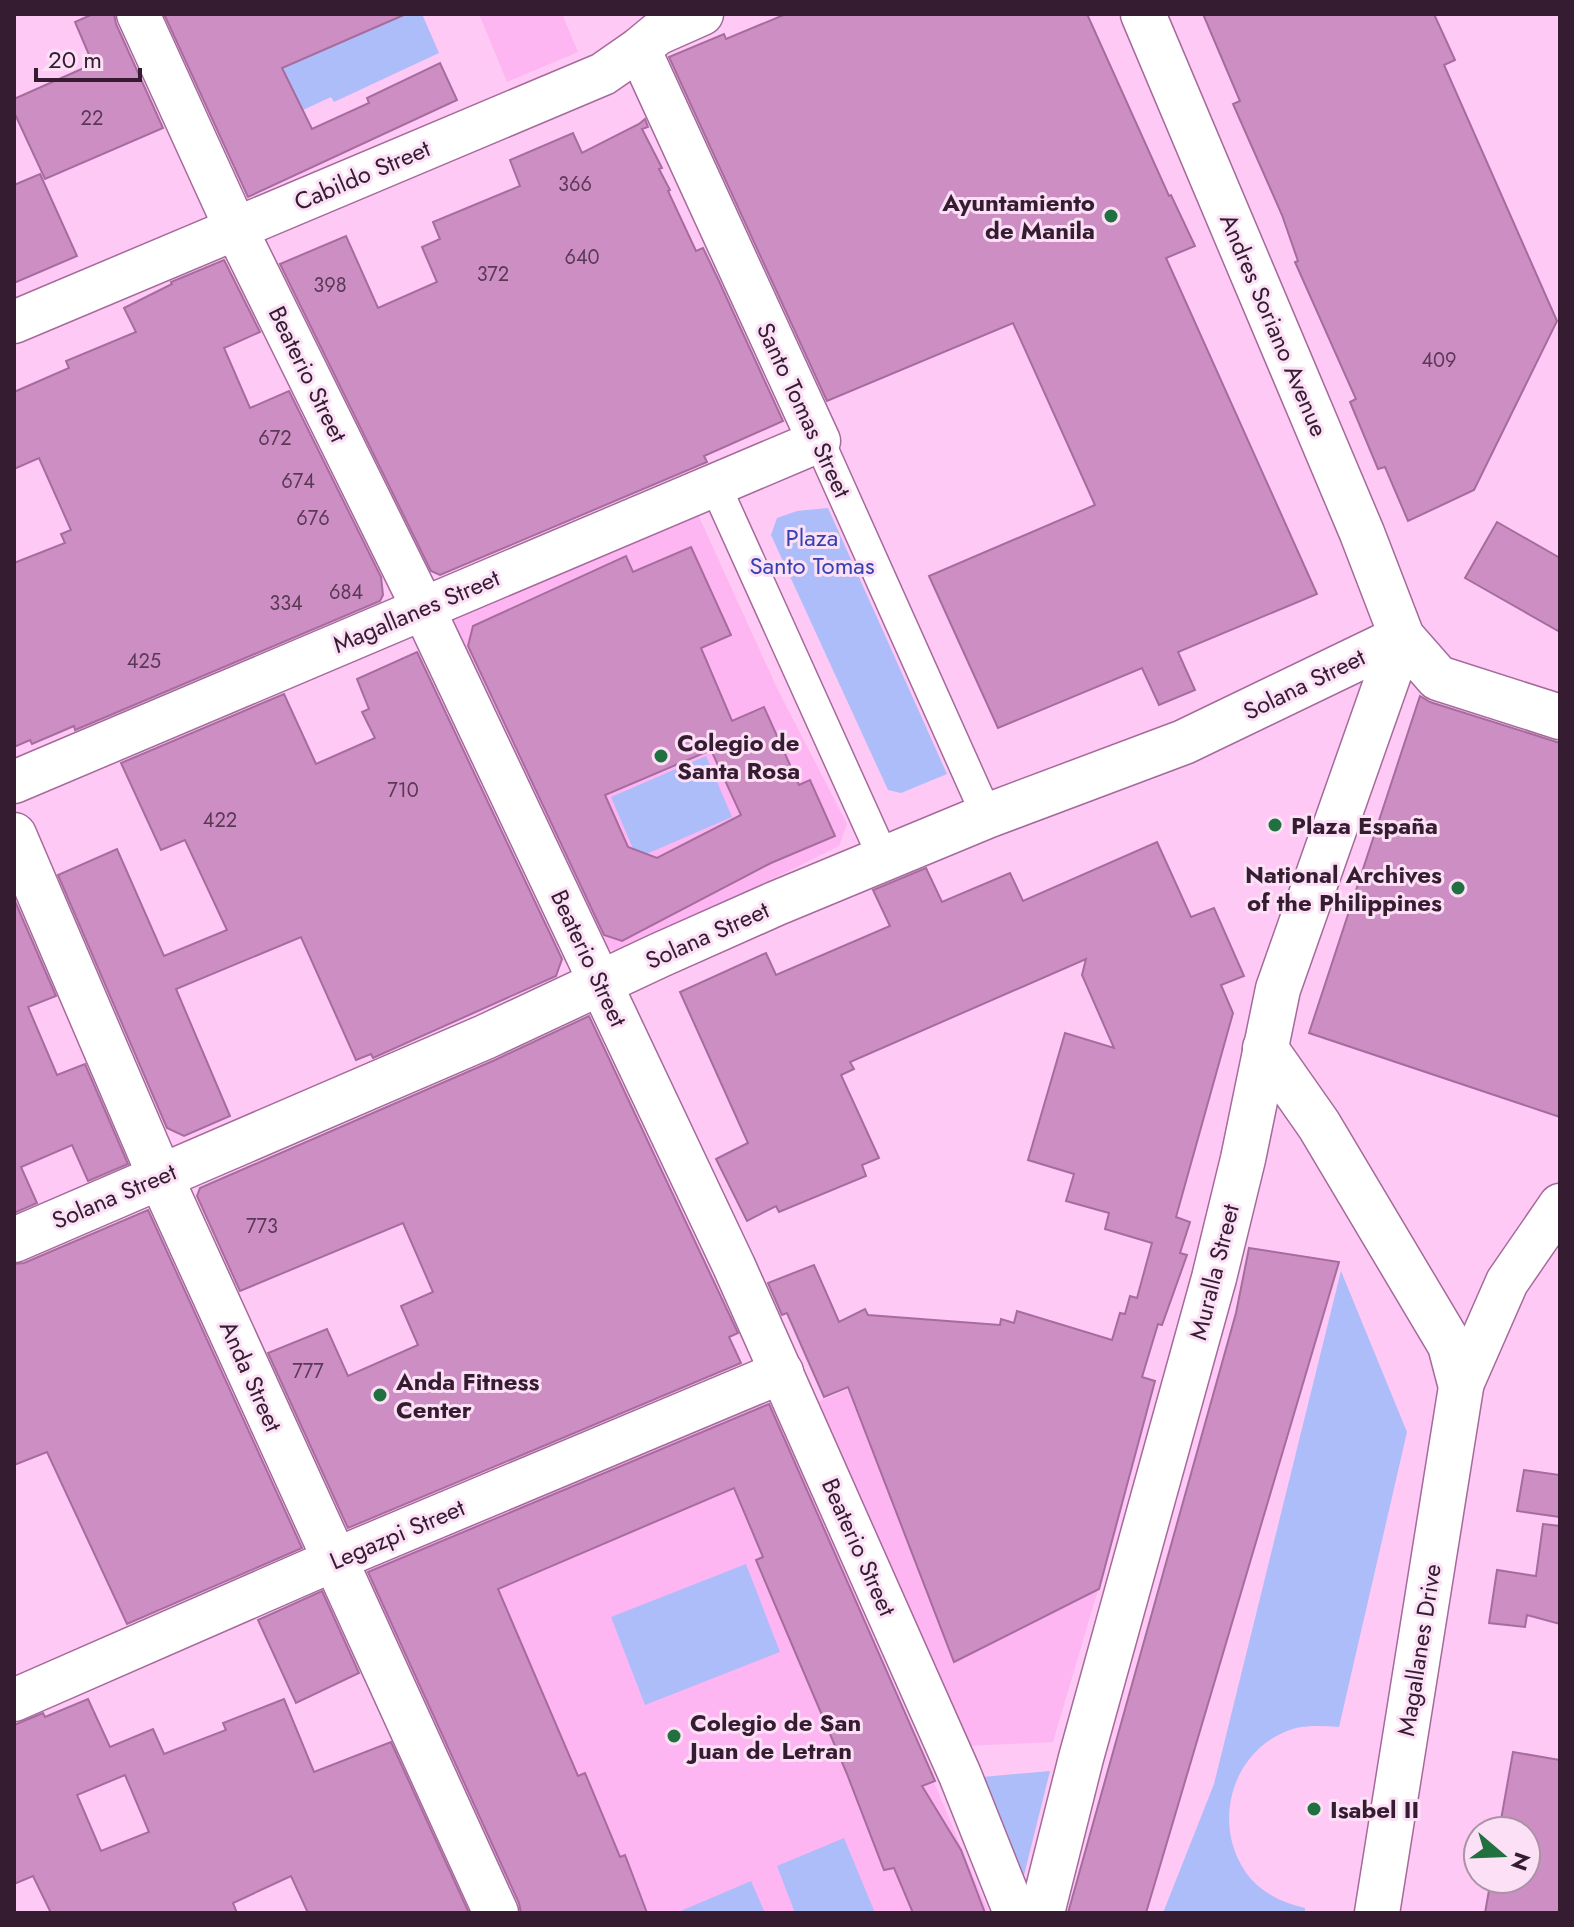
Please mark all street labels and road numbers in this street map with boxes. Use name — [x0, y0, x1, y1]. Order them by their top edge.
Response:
street label: Cabildo Street — [289, 131, 436, 219]
street label: Andres Soriano Avenue — [1211, 208, 1337, 442]
street label: Beaterio Street — [260, 300, 356, 448]
street label: Santo Tomas Street — [748, 317, 860, 504]
street label: Magallanes Street — [327, 560, 505, 662]
street label: Solana Street — [1237, 639, 1371, 729]
street label: Beaterio Street — [542, 884, 636, 1032]
street label: Solana Street — [640, 892, 775, 978]
street label: Solana Street — [46, 1154, 182, 1238]
street label: Muralla Street — [1180, 1200, 1248, 1344]
street label: Anda Street — [211, 1315, 291, 1437]
street label: Beaterio Street — [813, 1473, 905, 1622]
street label: Legazpi Street — [324, 1490, 470, 1578]
street label: Magallanes Drive — [1388, 1561, 1450, 1739]

